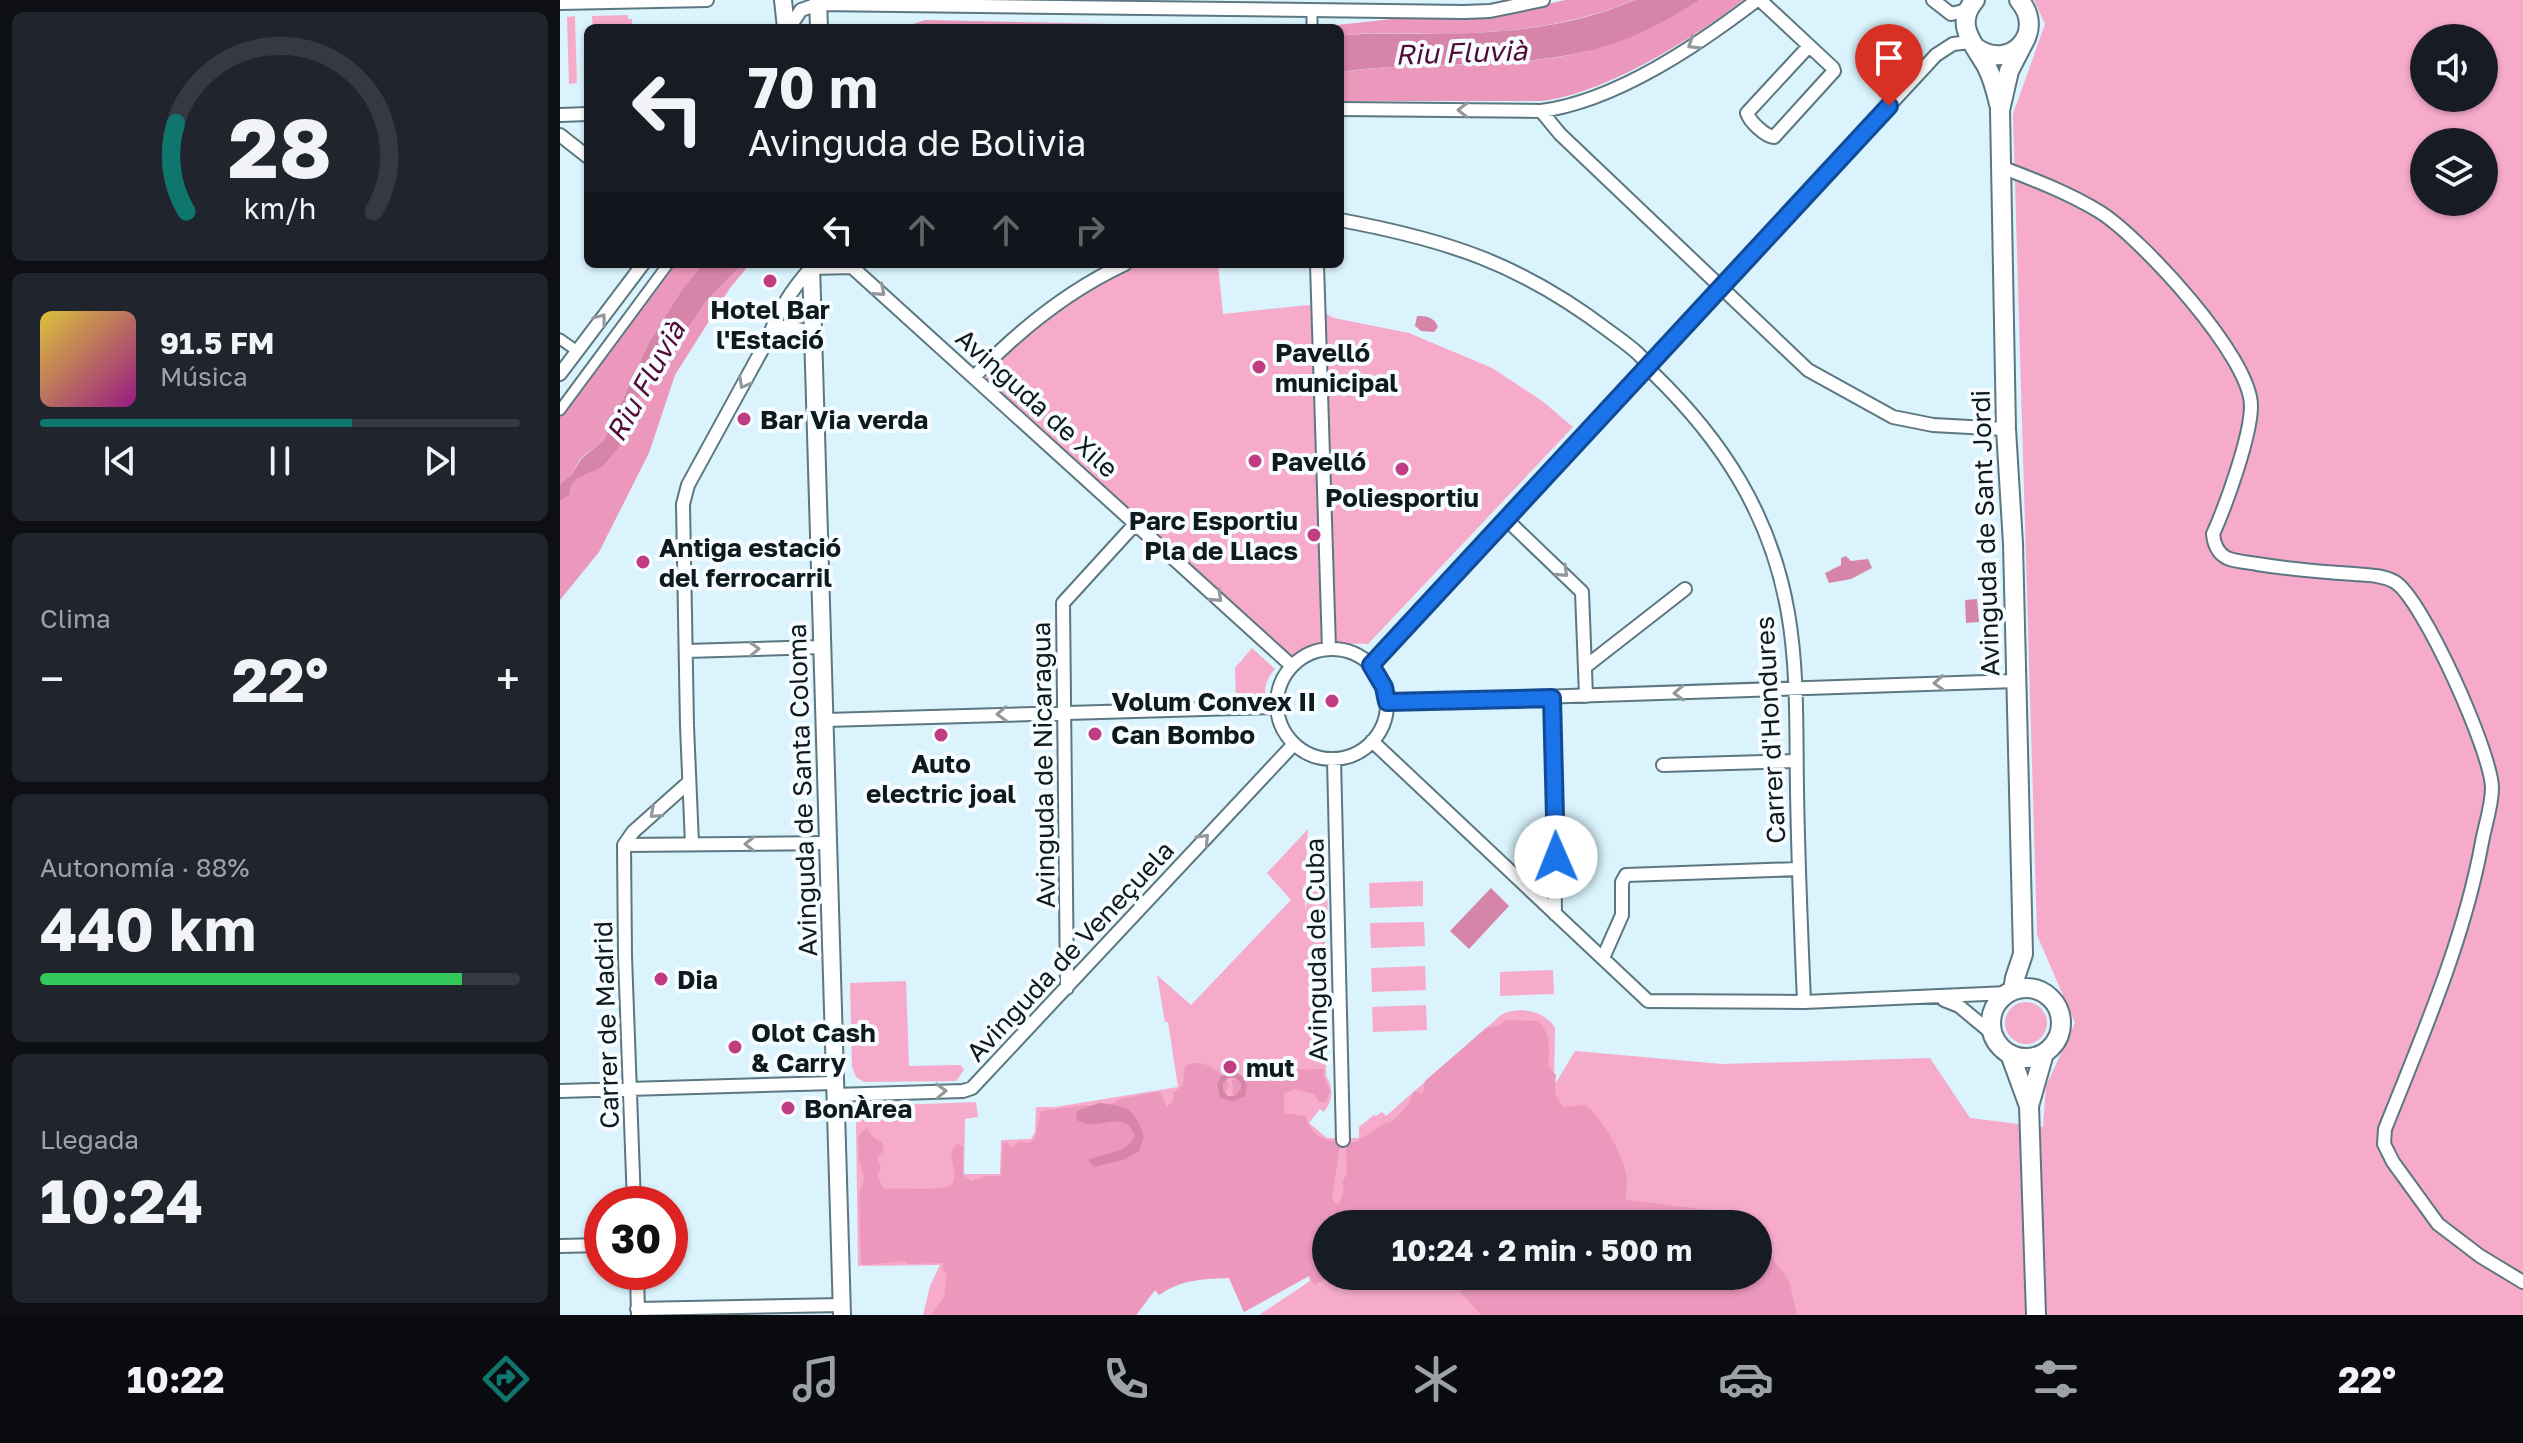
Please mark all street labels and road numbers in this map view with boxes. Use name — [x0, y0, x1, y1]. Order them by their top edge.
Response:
street label: Avinguda de Xile — [950, 322, 1124, 484]
street label: Avinguda de Sant Jordi — [1965, 389, 2005, 677]
street label: Carrer d'Hondures — [1749, 616, 1791, 844]
street label: Avinguda de Nicaragua — [1025, 622, 1061, 908]
street label: Avinguda de Santa Coloma — [781, 623, 823, 957]
street label: Avinguda de Veneçuela — [960, 834, 1180, 1068]
street label: Avinguda de Cuba — [1299, 838, 1333, 1062]
street label: Carrer de Madrid — [587, 921, 625, 1129]

